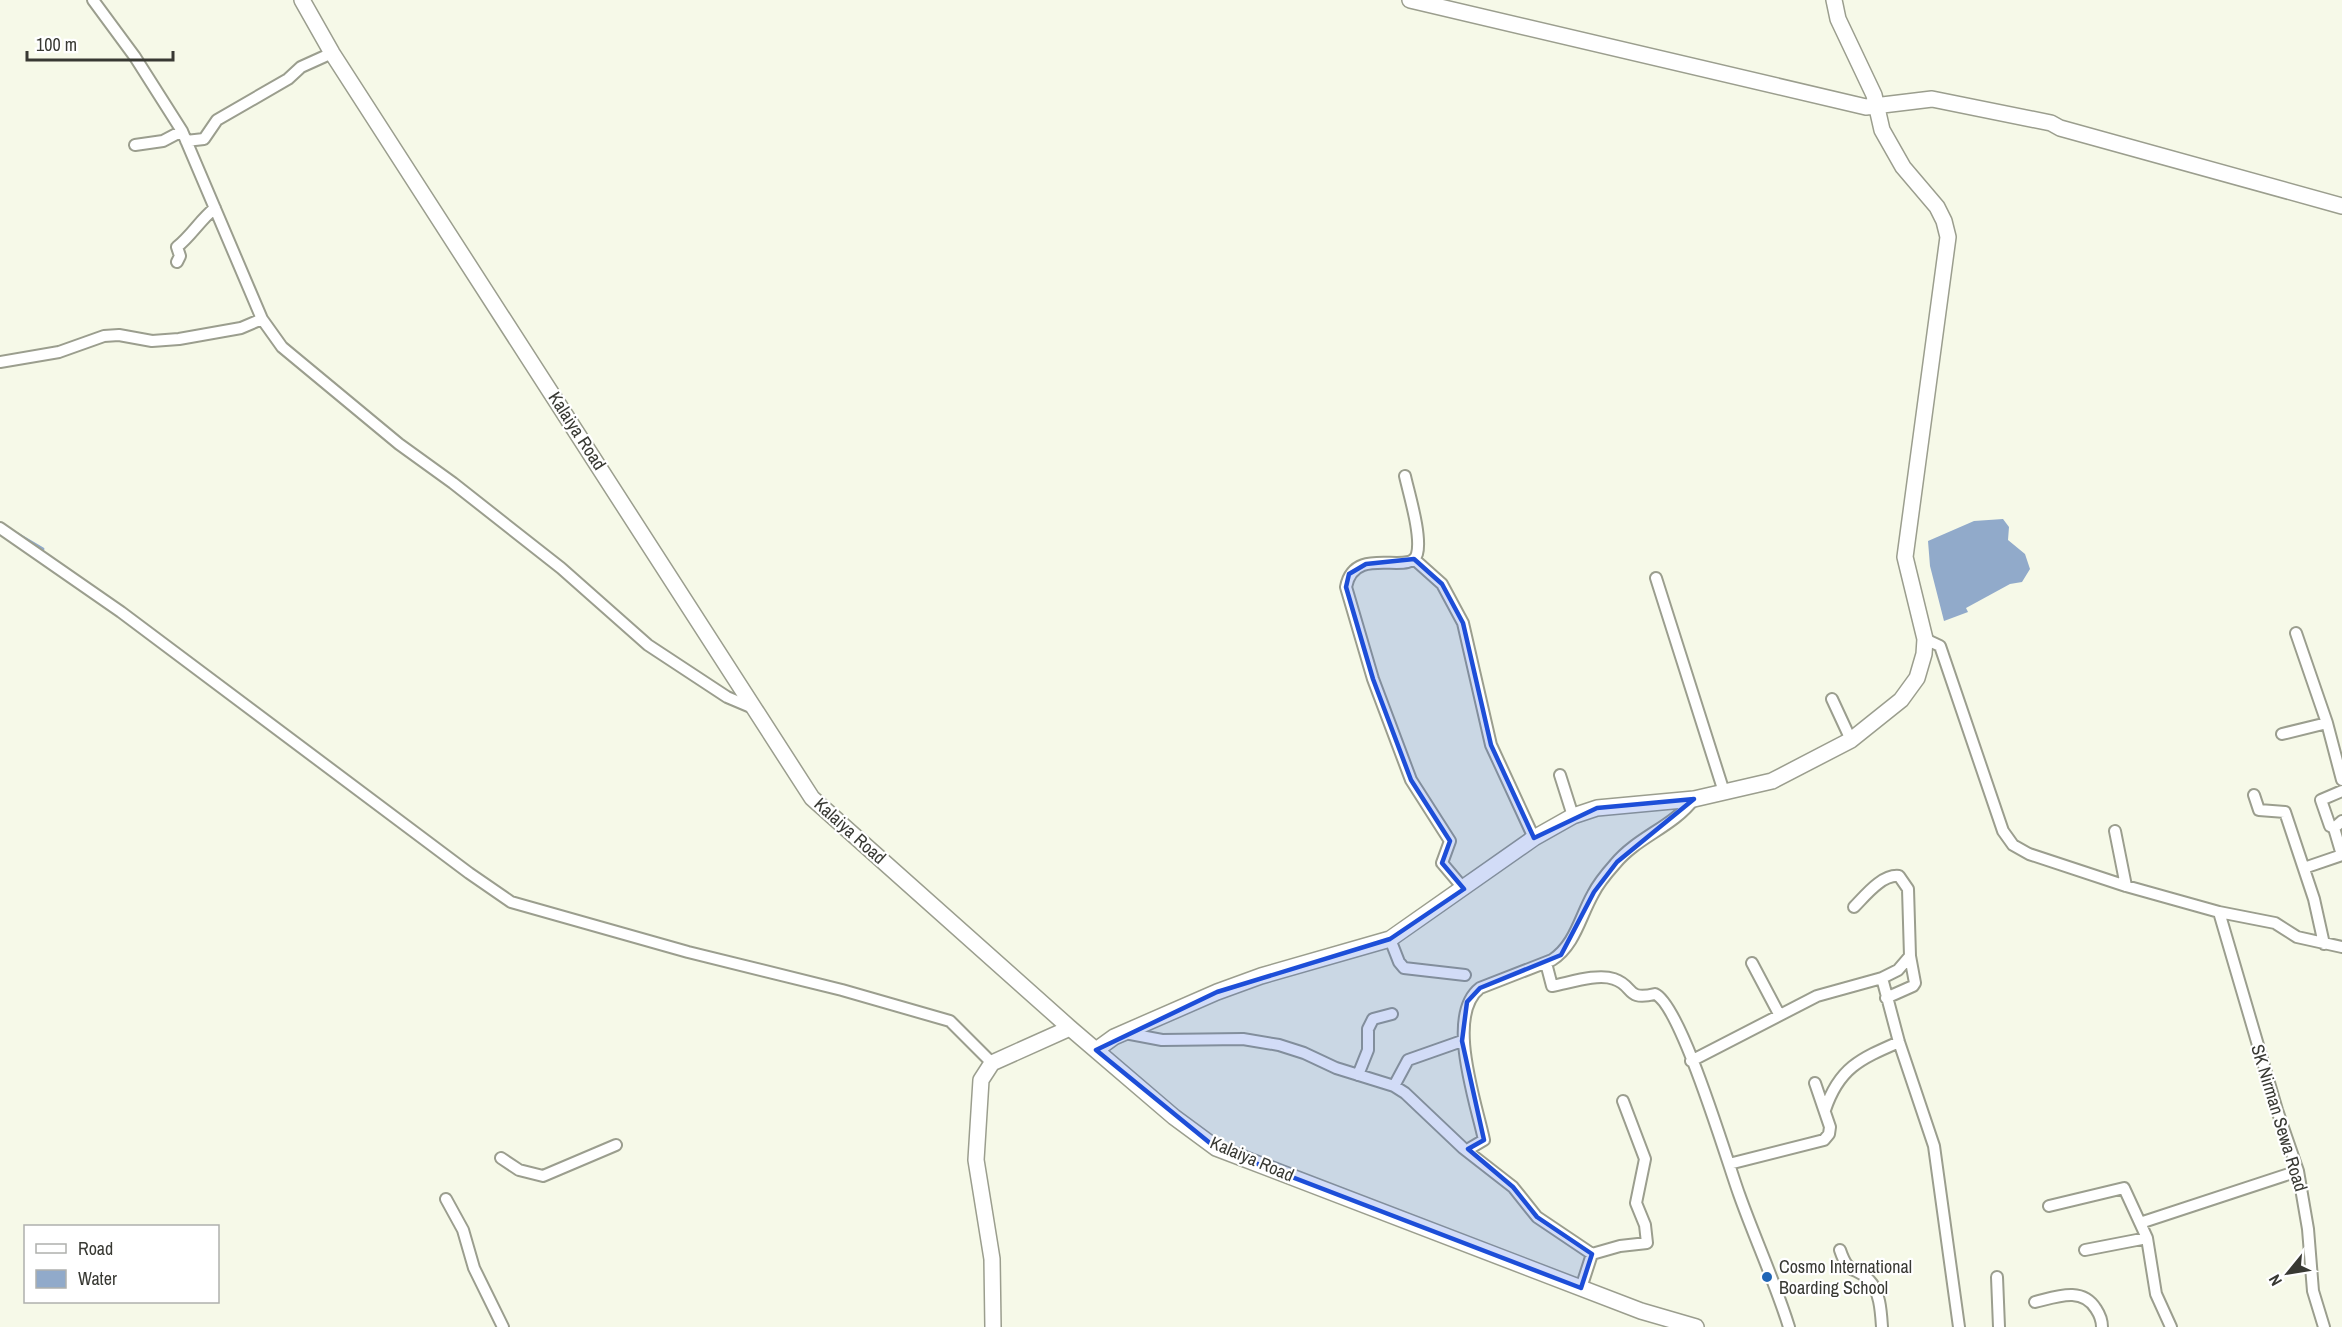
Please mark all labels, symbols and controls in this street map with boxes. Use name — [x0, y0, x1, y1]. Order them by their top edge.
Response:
scale bar — [27, 24, 172, 62]
text: 100 m — [36, 32, 77, 57]
street label: Kalaiya Road — [543, 387, 612, 475]
street label: Kalaiya Road — [809, 792, 892, 870]
street label: SK Nirman Sewa Road — [2245, 1041, 2314, 1194]
street label: Kalaiya Road — [1207, 1130, 1298, 1187]
legend — [24, 1225, 219, 1303]
text: Road — [78, 1236, 113, 1261]
north arrow — [2258, 1243, 2318, 1303]
place label: Cosmo International Boarding School — [1779, 1254, 1912, 1300]
text: Water — [78, 1266, 117, 1291]
marker: Cosmo International Boarding School — [1760, 1270, 1774, 1284]
text: N — [2263, 1271, 2287, 1290]

